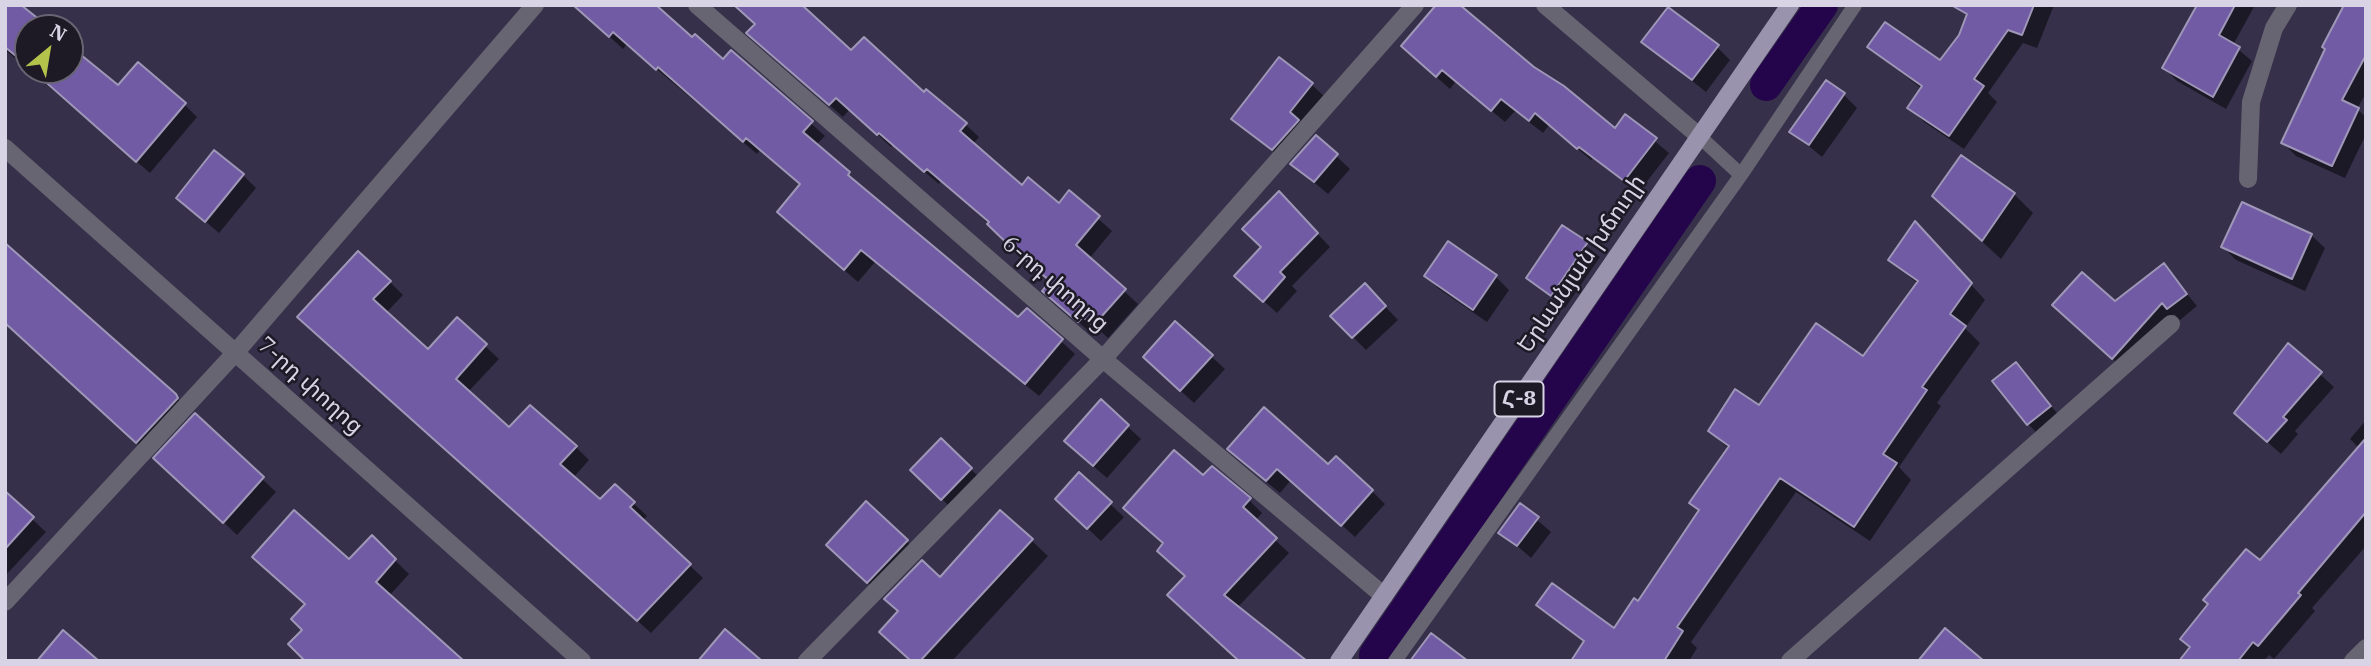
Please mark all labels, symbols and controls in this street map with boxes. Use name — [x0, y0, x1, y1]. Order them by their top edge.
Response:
north arrow — [14, 14, 84, 84]
text: N — [46, 18, 71, 47]
street label: Երևանյան խճուղի — [1512, 170, 1652, 358]
street label: 6-րդ փողոց — [996, 230, 1114, 338]
street label: 7-րդ փողոց — [252, 331, 368, 441]
road number: Հ-8 — [1494, 382, 1544, 416]

